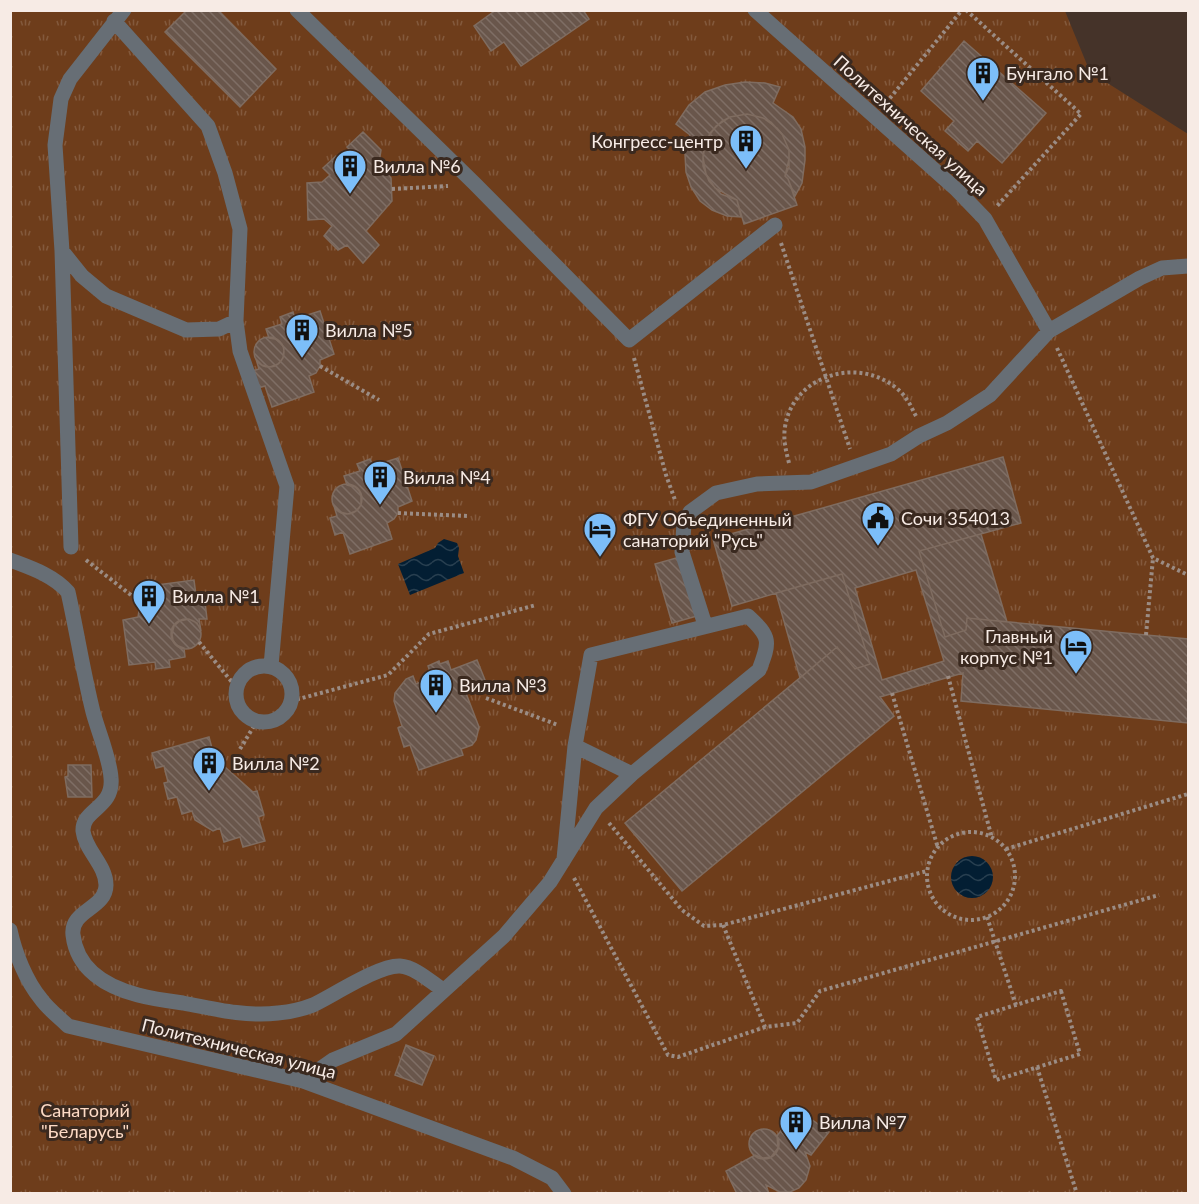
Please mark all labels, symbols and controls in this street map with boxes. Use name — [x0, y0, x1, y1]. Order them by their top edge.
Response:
street label: Политехническая улица — [829, 50, 993, 200]
building icon: Бунгало №1 — [965, 55, 1001, 102]
place label: Бунгало №1 — [1006, 62, 1109, 84]
building icon: Конгресс-центр — [728, 123, 764, 170]
place label: Конгресс-центр — [591, 130, 723, 152]
building icon: Вилла №6 — [332, 148, 368, 195]
place label: Вилла №6 — [373, 155, 461, 177]
building icon: Вилла №5 — [284, 312, 320, 359]
place label: Вилла №5 — [325, 319, 413, 341]
building icon: Вилла №4 — [362, 459, 398, 506]
place label: Вилла №4 — [403, 466, 491, 488]
public building icon: Сочи 354013 — [860, 500, 896, 547]
place label: Сочи 354013 — [901, 507, 1010, 529]
place label: ФГУ Объединенный санаторий "Русь" — [623, 508, 792, 551]
hotel icon: ФГУ Объединенный санаторий "Русь" — [582, 511, 618, 558]
building icon: Вилла №1 — [131, 578, 167, 625]
place label: Вилла №1 — [172, 585, 260, 607]
place label: Главный корпус №1 — [960, 625, 1053, 668]
hotel icon: Главный корпус №1 — [1058, 628, 1094, 675]
building icon: Вилла №3 — [418, 667, 454, 714]
place label: Вилла №3 — [459, 674, 547, 696]
building icon: Вилла №2 — [191, 745, 227, 792]
place label: Вилла №2 — [232, 752, 320, 774]
street label: Политехническая улица — [139, 1013, 339, 1083]
park label: Санаторий "Беларусь" — [40, 1099, 130, 1142]
building icon: Вилла №7 — [778, 1104, 814, 1151]
place label: Вилла №7 — [819, 1111, 907, 1133]

